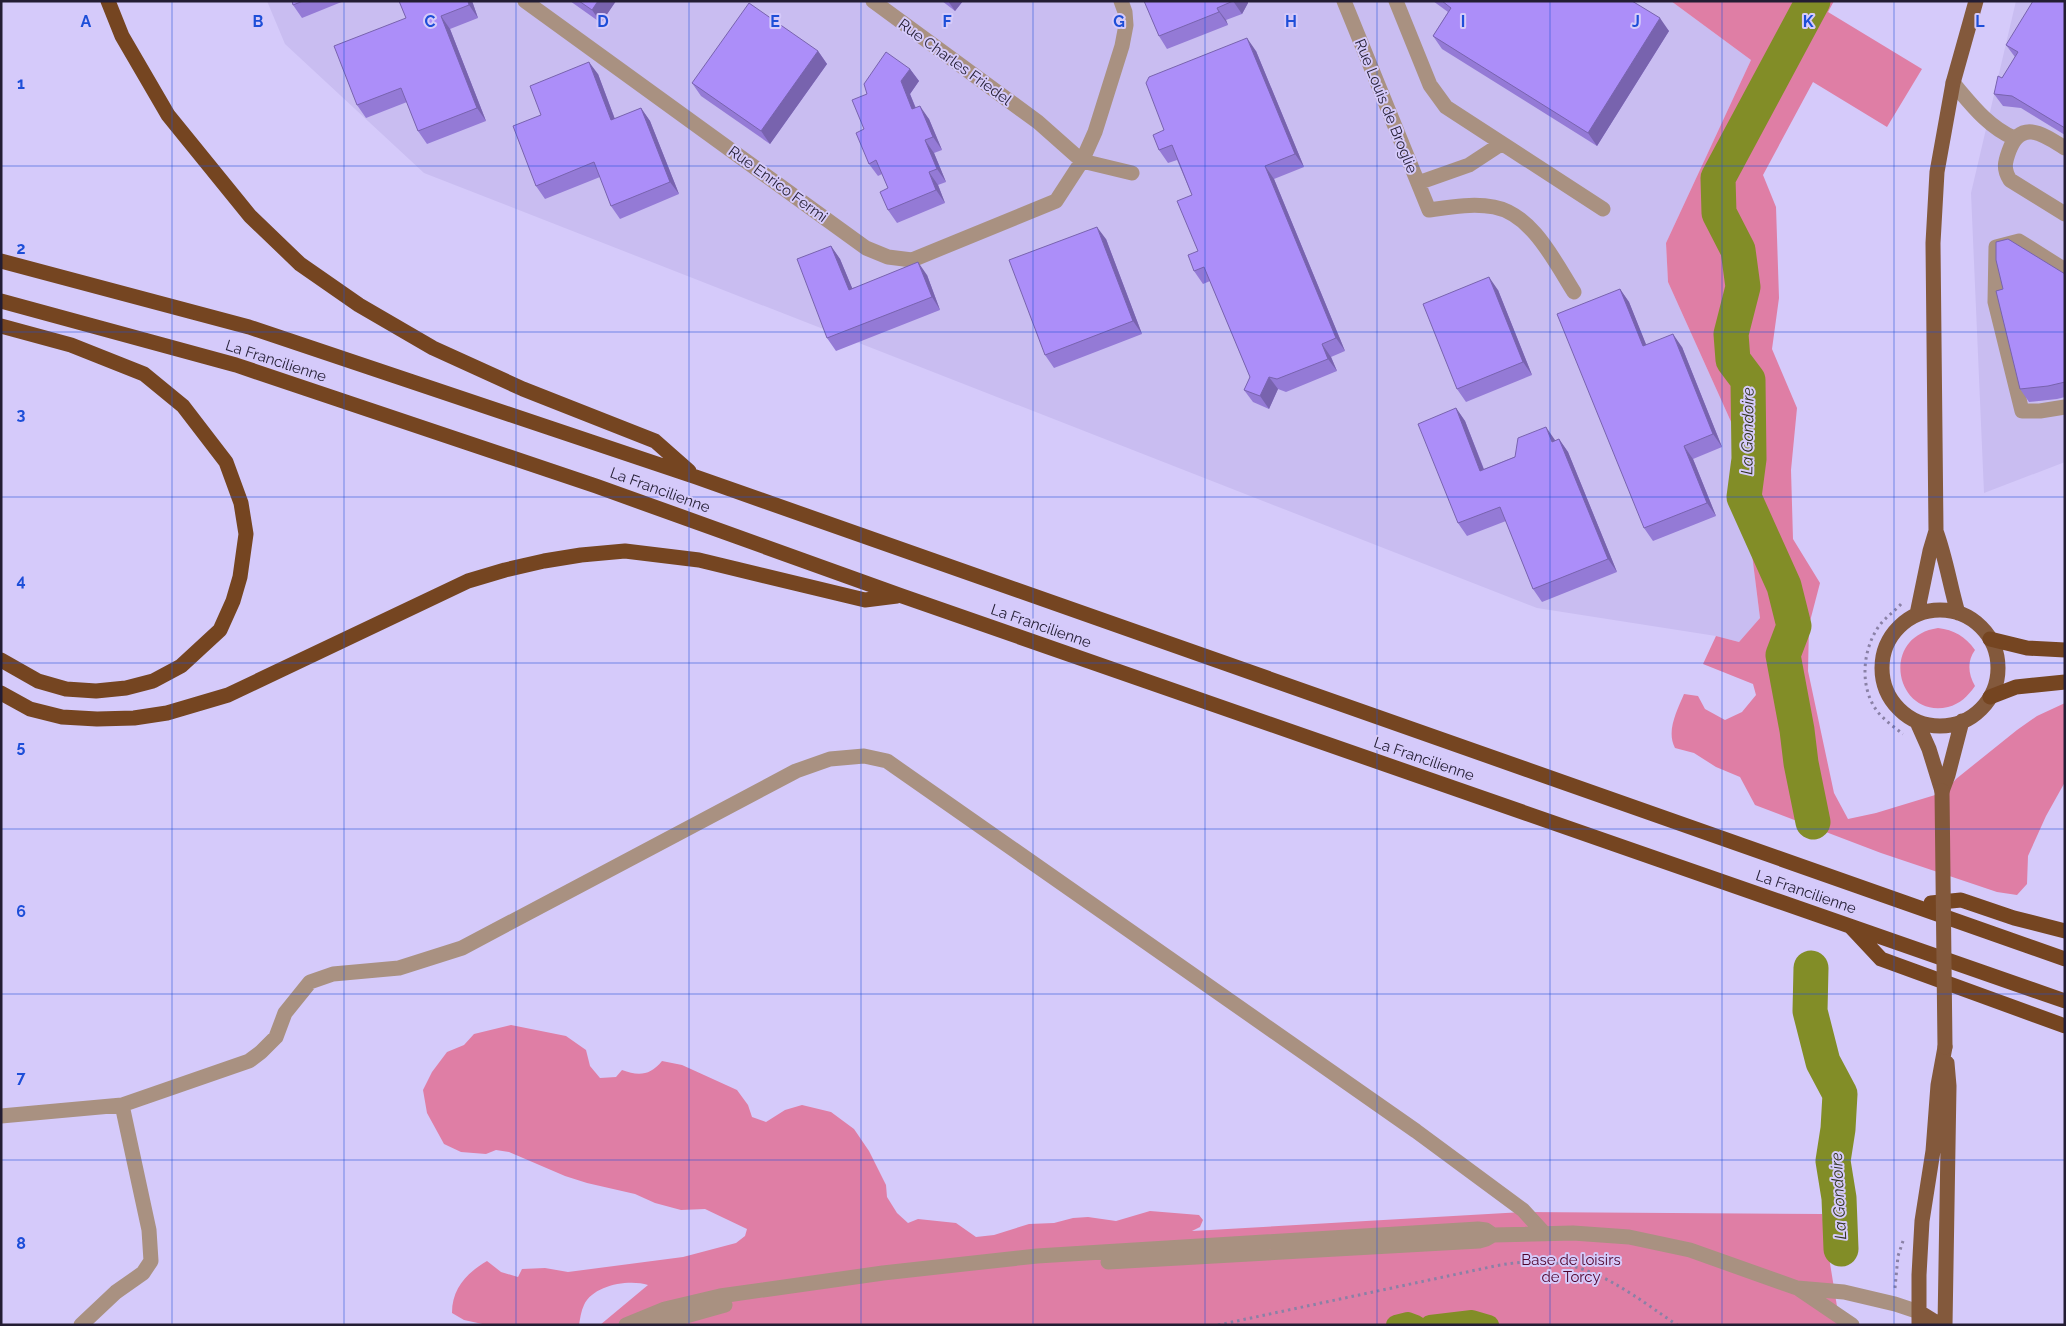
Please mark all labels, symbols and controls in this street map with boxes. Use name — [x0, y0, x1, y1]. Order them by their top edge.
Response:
text: A — [81, 12, 92, 31]
text: B — [253, 12, 264, 31]
text: C — [425, 12, 436, 31]
text: D — [597, 12, 609, 31]
text: E — [770, 12, 780, 31]
text: G — [1113, 12, 1125, 31]
text: H — [1285, 12, 1297, 31]
text: I — [1461, 12, 1465, 31]
text: J — [1632, 12, 1640, 31]
text: K — [1803, 12, 1814, 31]
text: L — [1975, 12, 1985, 31]
street label: Rue Charles Friedel — [895, 15, 1015, 109]
street label: Rue Louis de Broglie — [1351, 36, 1421, 176]
text: 1 — [17, 74, 25, 93]
street label: Rue Enrico Fermi — [725, 142, 831, 226]
text: 2 — [16, 239, 26, 258]
street label: La Francilienne — [223, 336, 329, 386]
water label: La Gondoire — [1737, 387, 1758, 475]
text: 3 — [17, 405, 26, 424]
street label: La Francilienne — [608, 464, 713, 516]
text: 4 — [16, 571, 26, 590]
street label: La Francilienne — [988, 600, 1094, 652]
street label: La Francilienne — [1371, 733, 1477, 785]
text: 5 — [17, 737, 26, 756]
street label: La Francilienne — [1753, 866, 1859, 918]
text: 6 — [16, 902, 26, 921]
text: 7 — [17, 1068, 26, 1087]
water label: La Gondoire — [1827, 1152, 1850, 1240]
text: 8 — [16, 1234, 26, 1253]
park label: Base de loisirs de Torcy — [1521, 1251, 1621, 1286]

